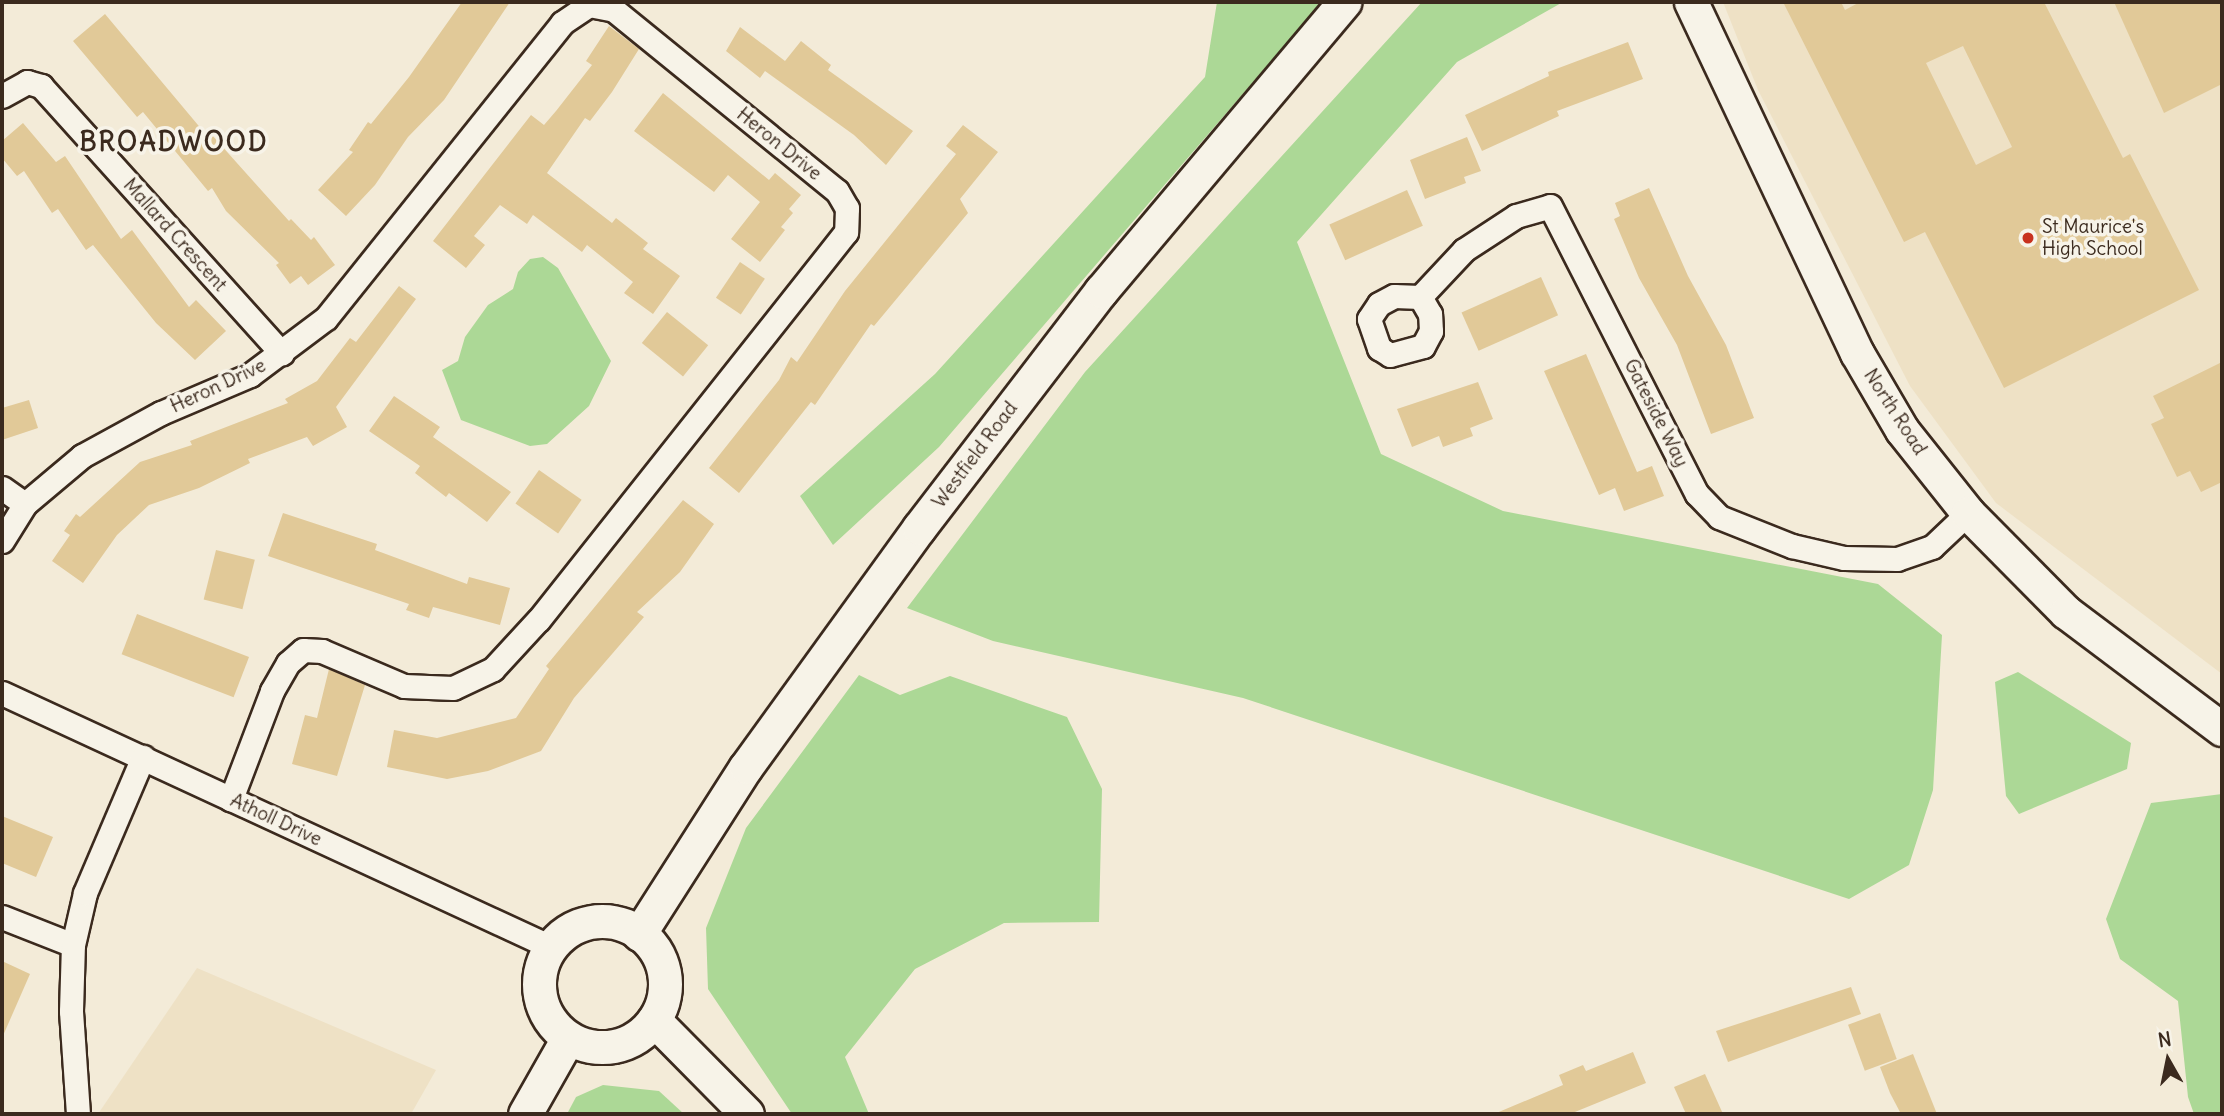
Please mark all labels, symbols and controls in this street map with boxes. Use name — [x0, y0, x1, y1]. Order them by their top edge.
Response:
street label: Heron Drive — [732, 103, 826, 185]
district label: BROADWOOD — [81, 126, 267, 158]
street label: Mallard Crescent — [118, 174, 232, 296]
place label: St Maurice's High School — [2042, 216, 2144, 260]
marker: St Maurice's High School — [2020, 230, 2036, 246]
street label: Heron Drive — [167, 354, 269, 418]
street label: Gateside Way — [1619, 355, 1693, 471]
street label: North Road — [1859, 365, 1931, 459]
street label: Westfield Road — [928, 397, 1022, 513]
street label: Atholl Drive — [227, 789, 325, 851]
north arrow — [2133, 1025, 2203, 1095]
text: N — [2156, 1026, 2173, 1052]

